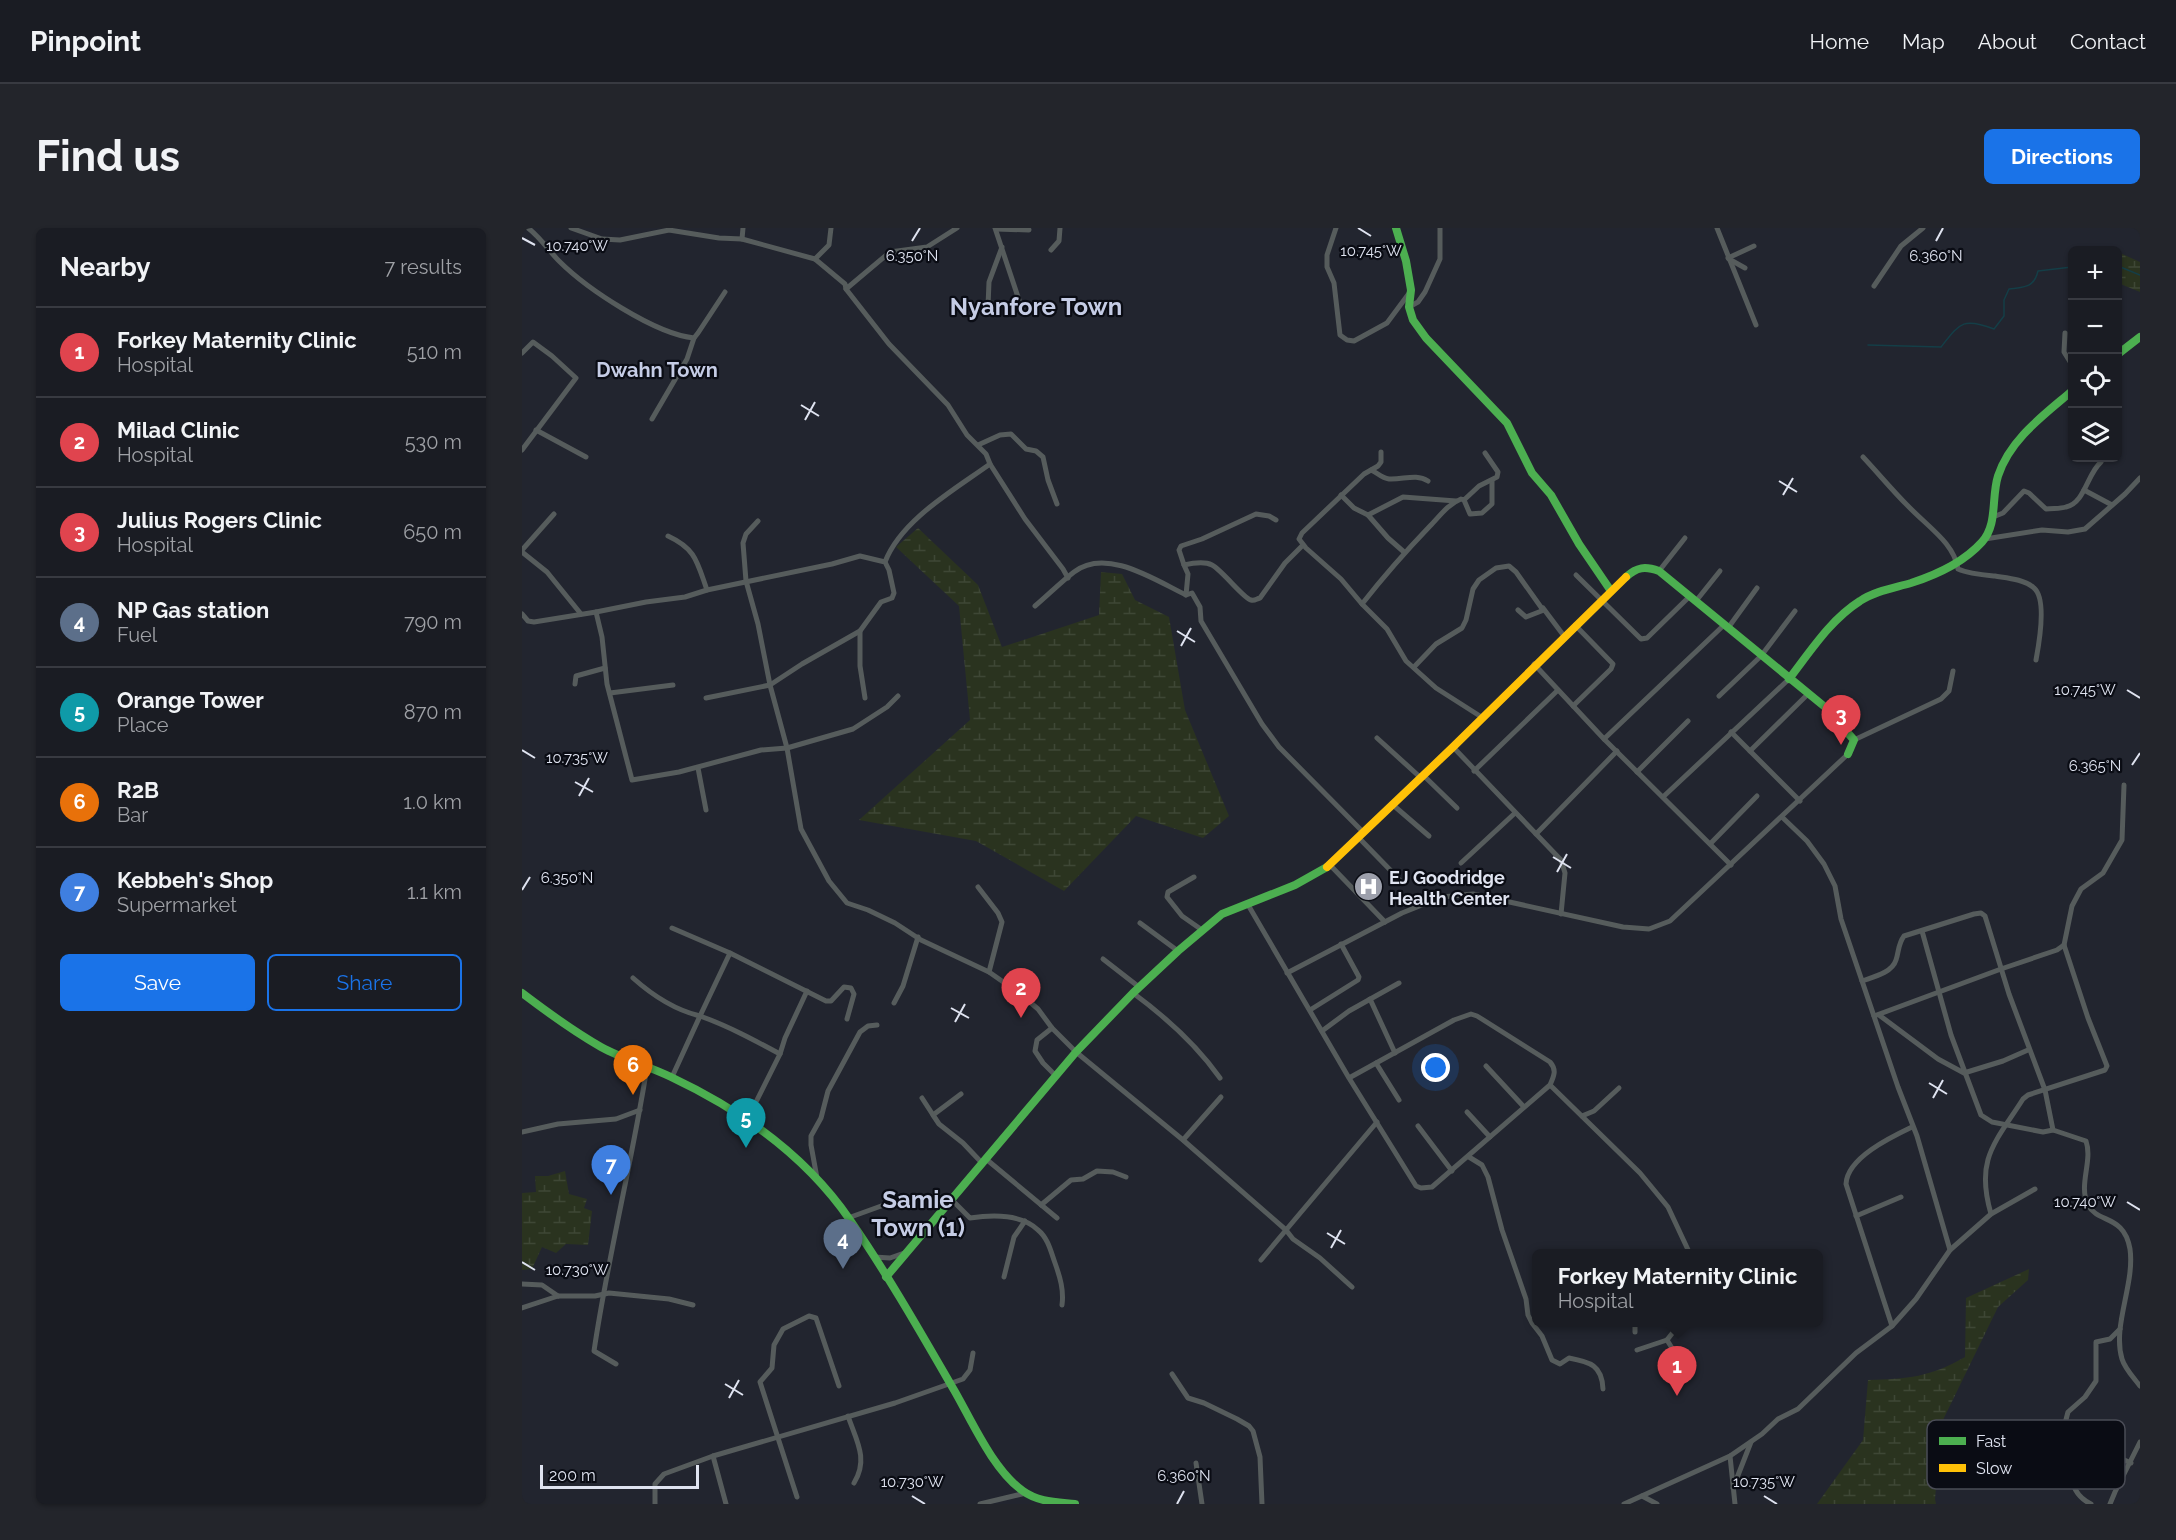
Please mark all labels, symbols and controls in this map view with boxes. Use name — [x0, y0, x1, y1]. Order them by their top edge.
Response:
text: Pinpoint — [30, 25, 141, 58]
text: Home — [1810, 29, 1869, 54]
text: Map — [1902, 29, 1945, 54]
text: About — [1978, 29, 2037, 54]
text: Contact — [2070, 29, 2146, 54]
button: Directions — [1984, 129, 2140, 184]
text: Find us — [36, 132, 180, 181]
text: 10.740°W — [546, 237, 608, 255]
text: 10.745°W — [1340, 242, 1402, 260]
map controls — [2068, 246, 2122, 462]
button: + — [2068, 246, 2122, 300]
text: 6.350°N — [886, 247, 938, 265]
text: 6.360°N — [1909, 247, 1963, 265]
text: Nearby — [60, 252, 150, 282]
text: 7 results — [384, 255, 462, 279]
district label: Nyanfore Town — [950, 292, 1122, 321]
button: − — [2068, 300, 2122, 354]
text: Forkey Maternity Clinic — [117, 327, 357, 353]
text: 1 — [75, 340, 84, 364]
text: 510 m — [407, 340, 462, 364]
text: Hospital — [117, 353, 193, 377]
button: locate — [2068, 354, 2122, 408]
district label: Dwahn Town — [596, 358, 718, 382]
button: layers — [2068, 408, 2122, 462]
text: Milad Clinic — [117, 417, 240, 443]
text: 2 — [74, 430, 85, 454]
text: 530 m — [405, 430, 462, 454]
text: Hospital — [117, 443, 193, 467]
text: Julius Rogers Clinic — [117, 507, 322, 533]
text: 3 — [74, 520, 85, 544]
text: 650 m — [403, 520, 462, 544]
text: Hospital — [117, 533, 193, 557]
text: NP Gas station — [117, 597, 269, 623]
text: 4 — [74, 610, 85, 634]
text: 790 m — [404, 610, 462, 634]
text: Fuel — [117, 623, 157, 647]
text: 10.745°W — [2054, 681, 2116, 699]
text: Orange Tower — [117, 687, 264, 713]
pin: 3 — [1822, 696, 1860, 745]
text: 5 — [74, 700, 85, 724]
text: 870 m — [404, 700, 462, 724]
text: Place — [117, 713, 168, 737]
text: 10.735°W — [546, 749, 608, 767]
text: 6.365°N — [2069, 757, 2121, 775]
text: R2B — [117, 777, 159, 803]
text: 6 — [73, 790, 86, 814]
text: 1.0 km — [403, 790, 462, 814]
text: Bar — [117, 803, 148, 827]
text: Kebbeh's Shop — [117, 867, 273, 893]
place label: EJ Goodridge Health Center — [1389, 867, 1510, 909]
text: 6.350°N — [541, 869, 593, 887]
hospital icon: EJ Goodridge Health Center — [1352, 871, 1384, 903]
text: 7 — [74, 880, 85, 904]
text: 1.1 km — [407, 880, 462, 904]
text: Supermarket — [117, 893, 237, 917]
button: Save — [60, 954, 255, 1011]
button: Share — [267, 954, 462, 1011]
pin: 2 — [1002, 968, 1040, 1018]
pin: 6 — [614, 1046, 652, 1095]
your location — [1421, 1053, 1450, 1082]
pin: 5 — [726, 1098, 766, 1148]
pin: 7 — [592, 1146, 631, 1195]
district label: Samie Town (1) — [871, 1185, 965, 1242]
text: 10.740°W — [2054, 1193, 2116, 1211]
pin: 4 — [824, 1220, 862, 1269]
popup — [1532, 1249, 1823, 1327]
text: 10.730°W — [546, 1261, 609, 1279]
text: Forkey Maternity Clinic — [1558, 1263, 1797, 1289]
text: Hospital — [1558, 1289, 1634, 1313]
pin: 1 — [1658, 1346, 1696, 1396]
legend — [1927, 1420, 2125, 1489]
text: Fast — [1976, 1432, 2007, 1451]
text: Slow — [1976, 1459, 2012, 1478]
scale bar — [540, 1462, 699, 1490]
text: 200 m — [549, 1466, 596, 1485]
text: 6.360°N — [1157, 1467, 1211, 1485]
text: 10.730°W — [881, 1473, 944, 1491]
text: 10.735°W — [1733, 1473, 1795, 1491]

